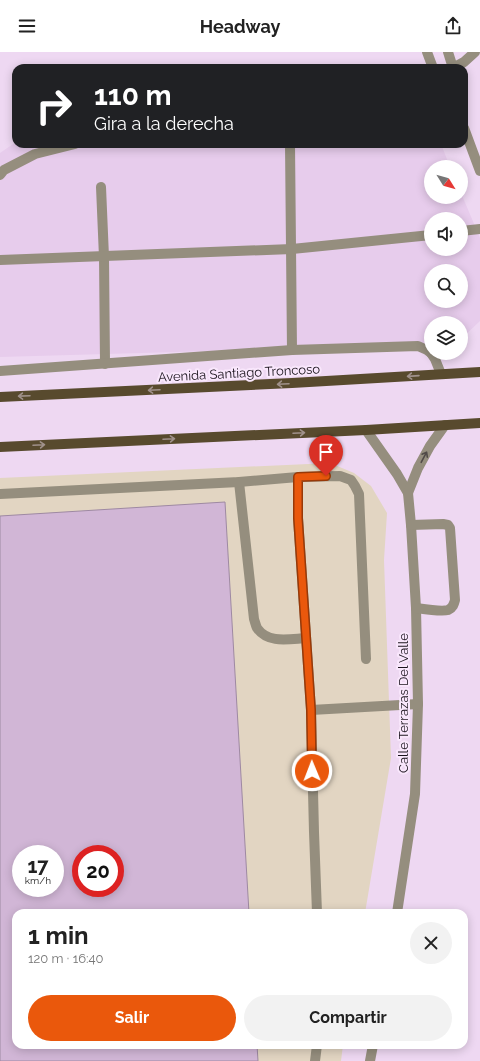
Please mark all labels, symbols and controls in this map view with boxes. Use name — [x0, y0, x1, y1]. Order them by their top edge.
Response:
icon: menu — [16, 15, 38, 37]
icon: share — [442, 15, 464, 37]
text: Headway — [200, 16, 280, 37]
text: 110 m — [94, 79, 172, 112]
icon: right — [28, 80, 80, 132]
text: Gira a la derecha — [94, 113, 234, 134]
north arrow — [424, 160, 468, 204]
map controls — [424, 160, 468, 360]
button: sound — [424, 212, 468, 256]
button: search — [424, 264, 468, 308]
button: layers — [424, 316, 468, 360]
street label: Avenida Santiago Troncoso — [158, 361, 321, 385]
one-way arrow — [407, 372, 420, 379]
one-way arrow — [277, 380, 290, 388]
one-way arrow — [148, 387, 161, 394]
one-way arrow — [18, 392, 31, 400]
one-way arrow — [292, 429, 305, 437]
one-way arrow — [162, 435, 175, 443]
pin — [309, 435, 343, 476]
icon: arrive — [315, 441, 337, 463]
one-way arrow — [32, 442, 45, 449]
one-way arrow — [420, 451, 428, 463]
street label: Calle Terrazas Del Valle — [396, 633, 411, 773]
position arrow — [291, 750, 333, 792]
speed limit sign: 20 — [72, 845, 124, 897]
text: 17 — [27, 854, 49, 878]
text: km/h — [25, 875, 51, 886]
text: 1 min — [28, 921, 89, 950]
button: close — [410, 922, 452, 964]
text: 120 m · 16:40 — [28, 951, 104, 966]
button: Salir — [28, 995, 236, 1041]
button: Compartir — [244, 995, 452, 1041]

